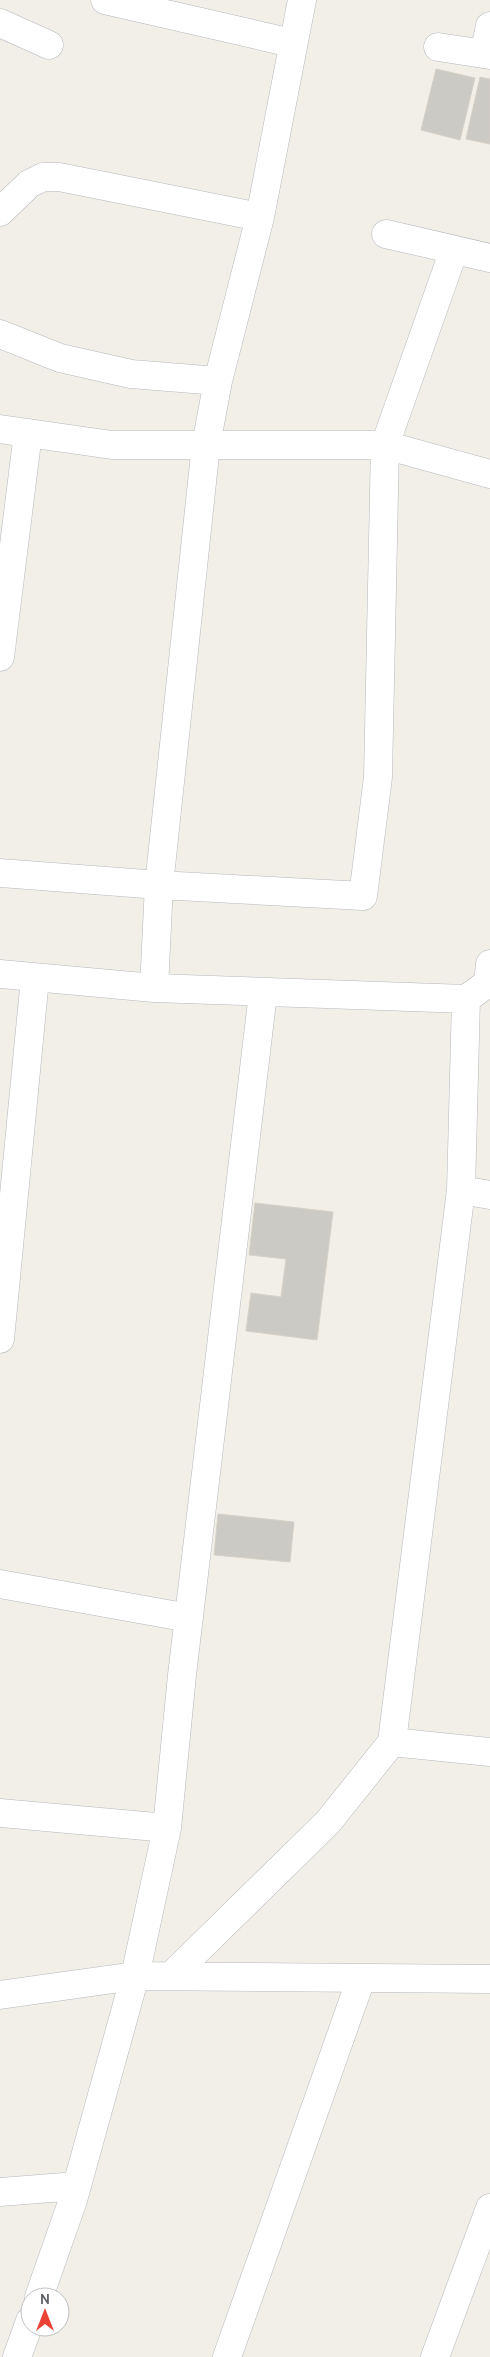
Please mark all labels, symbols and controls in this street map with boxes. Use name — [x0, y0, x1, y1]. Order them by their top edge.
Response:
north arrow — [20, 2287, 70, 2337]
text: N — [40, 2290, 50, 2308]

